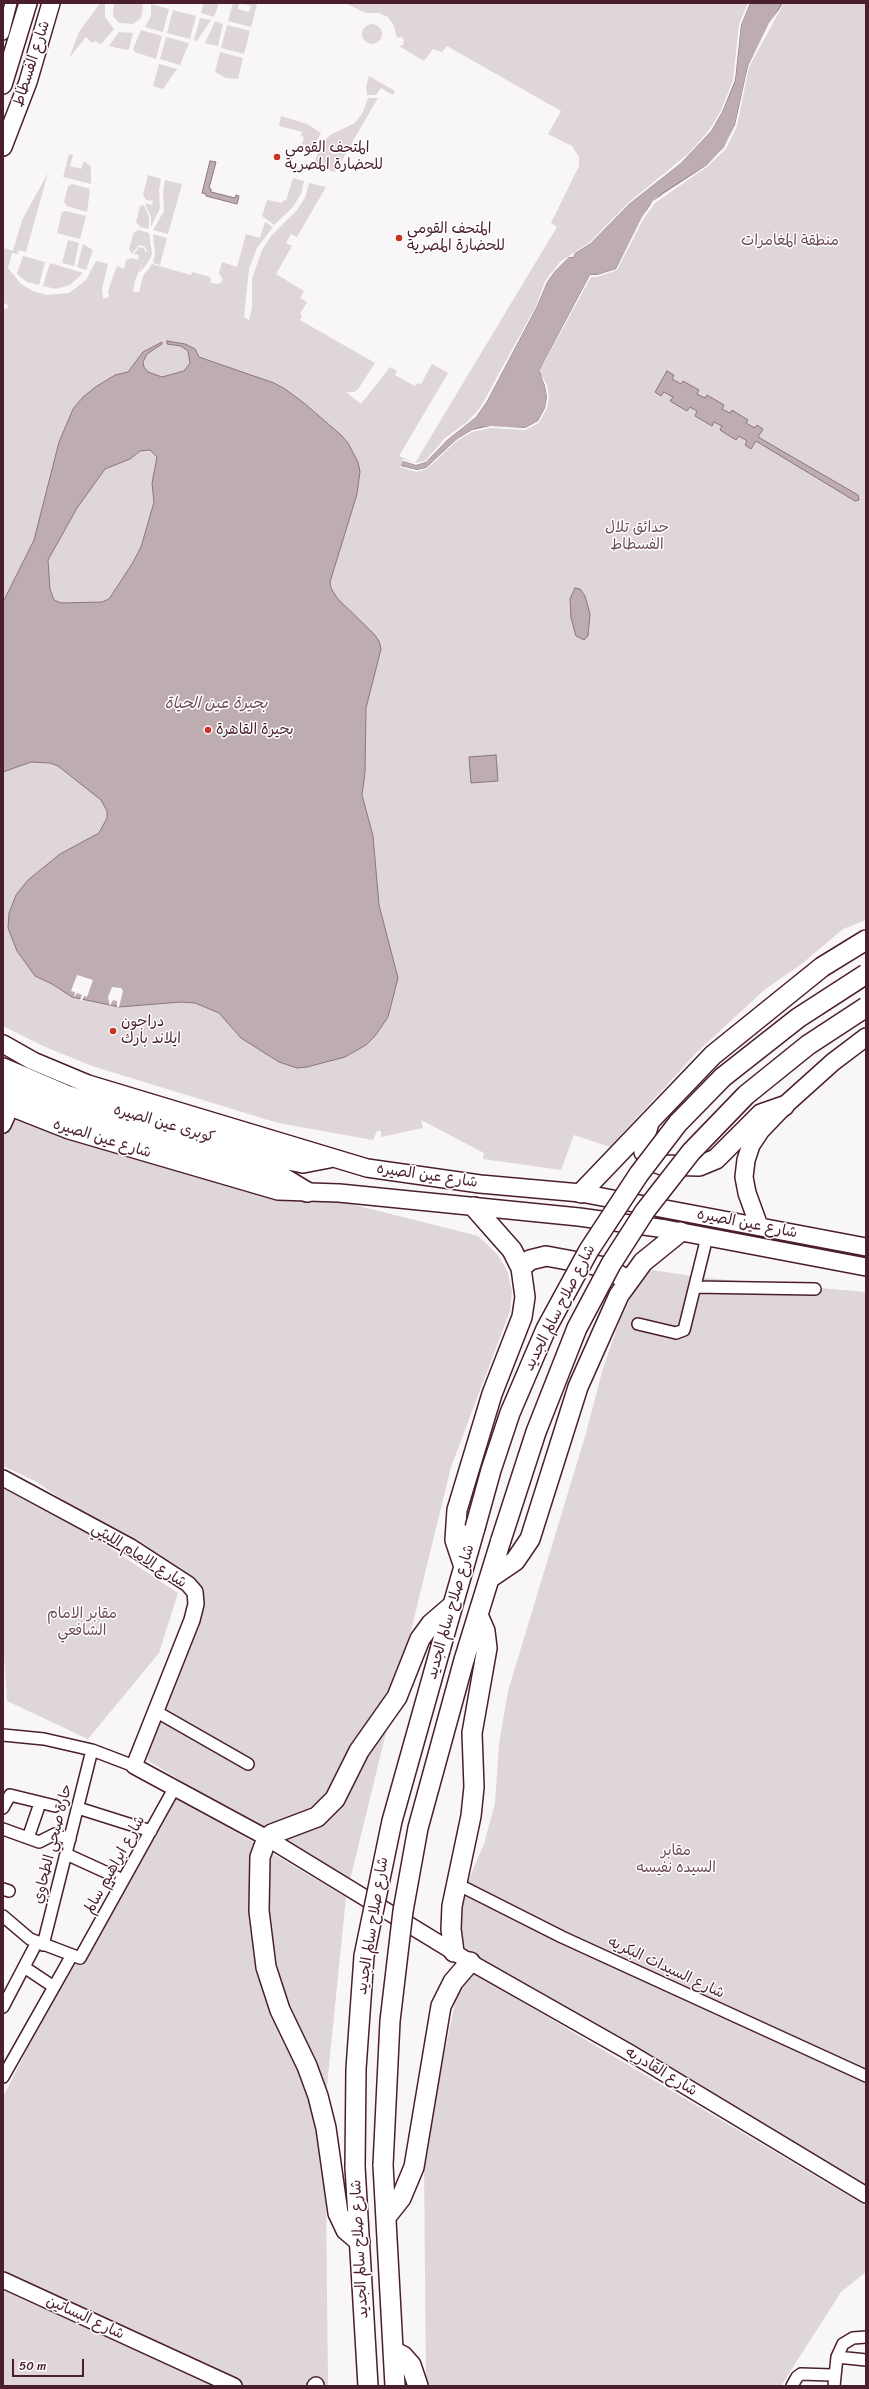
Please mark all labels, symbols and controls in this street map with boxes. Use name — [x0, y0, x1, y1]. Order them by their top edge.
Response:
street label: شارع الفسطاط — [10, 19, 54, 109]
place label: المتحف القومي للحضارة المصرية — [285, 139, 383, 174]
marker: المتحف القومي للحضارة المصرية — [272, 152, 282, 162]
place label: المتحف القومى للحضارة المصرية — [407, 220, 505, 255]
park label: منطقة المغامرات — [741, 232, 839, 250]
marker: المتحف القومى للحضارة المصرية — [394, 233, 404, 243]
park label: حدائق تلال الفسطاط — [605, 519, 669, 554]
water label: بحيرة عين الحياة — [164, 694, 268, 714]
place label: بحيرة القاهرة — [216, 721, 294, 739]
marker: بحيرة القاهرة — [203, 725, 213, 735]
place label: دراجون ايلاند بارك — [121, 1013, 181, 1048]
marker: دراجون ايلاند بارك — [108, 1026, 118, 1036]
street label: كوبرى عين الصيره — [111, 1101, 217, 1147]
street label: شارع عين الصيره — [51, 1115, 153, 1163]
street label: شارع عين الصيره — [375, 1160, 479, 1192]
street label: شارع عين الصيره — [695, 1205, 799, 1243]
street label: شارع صلاح سالم الجديد — [520, 1242, 600, 1374]
street label: شارع الامام الليثي — [88, 1520, 190, 1592]
street label: شارع صلاح سالم الجديد — [423, 1543, 479, 1681]
park label: مقابر الامام الشافعي — [47, 1605, 117, 1640]
street label: حارة صبحي الطحاوي — [29, 1782, 77, 1906]
street label: شارع ابراهيم سالم — [81, 1813, 149, 1917]
park label: مقابر السيده نفيسه — [636, 1842, 716, 1877]
street label: شارع صلاح سالم الجديد — [353, 1856, 393, 1996]
street label: شارع السيدات البكريه — [605, 1933, 727, 2003]
street label: شارع القادريه — [622, 2043, 700, 2101]
street label: شارع صلاح سالم الجديد — [347, 2179, 373, 2319]
street label: شارع البساتين — [43, 2292, 127, 2344]
scale bar — [14, 2351, 86, 2377]
text: 50 m — [19, 2355, 46, 2377]

